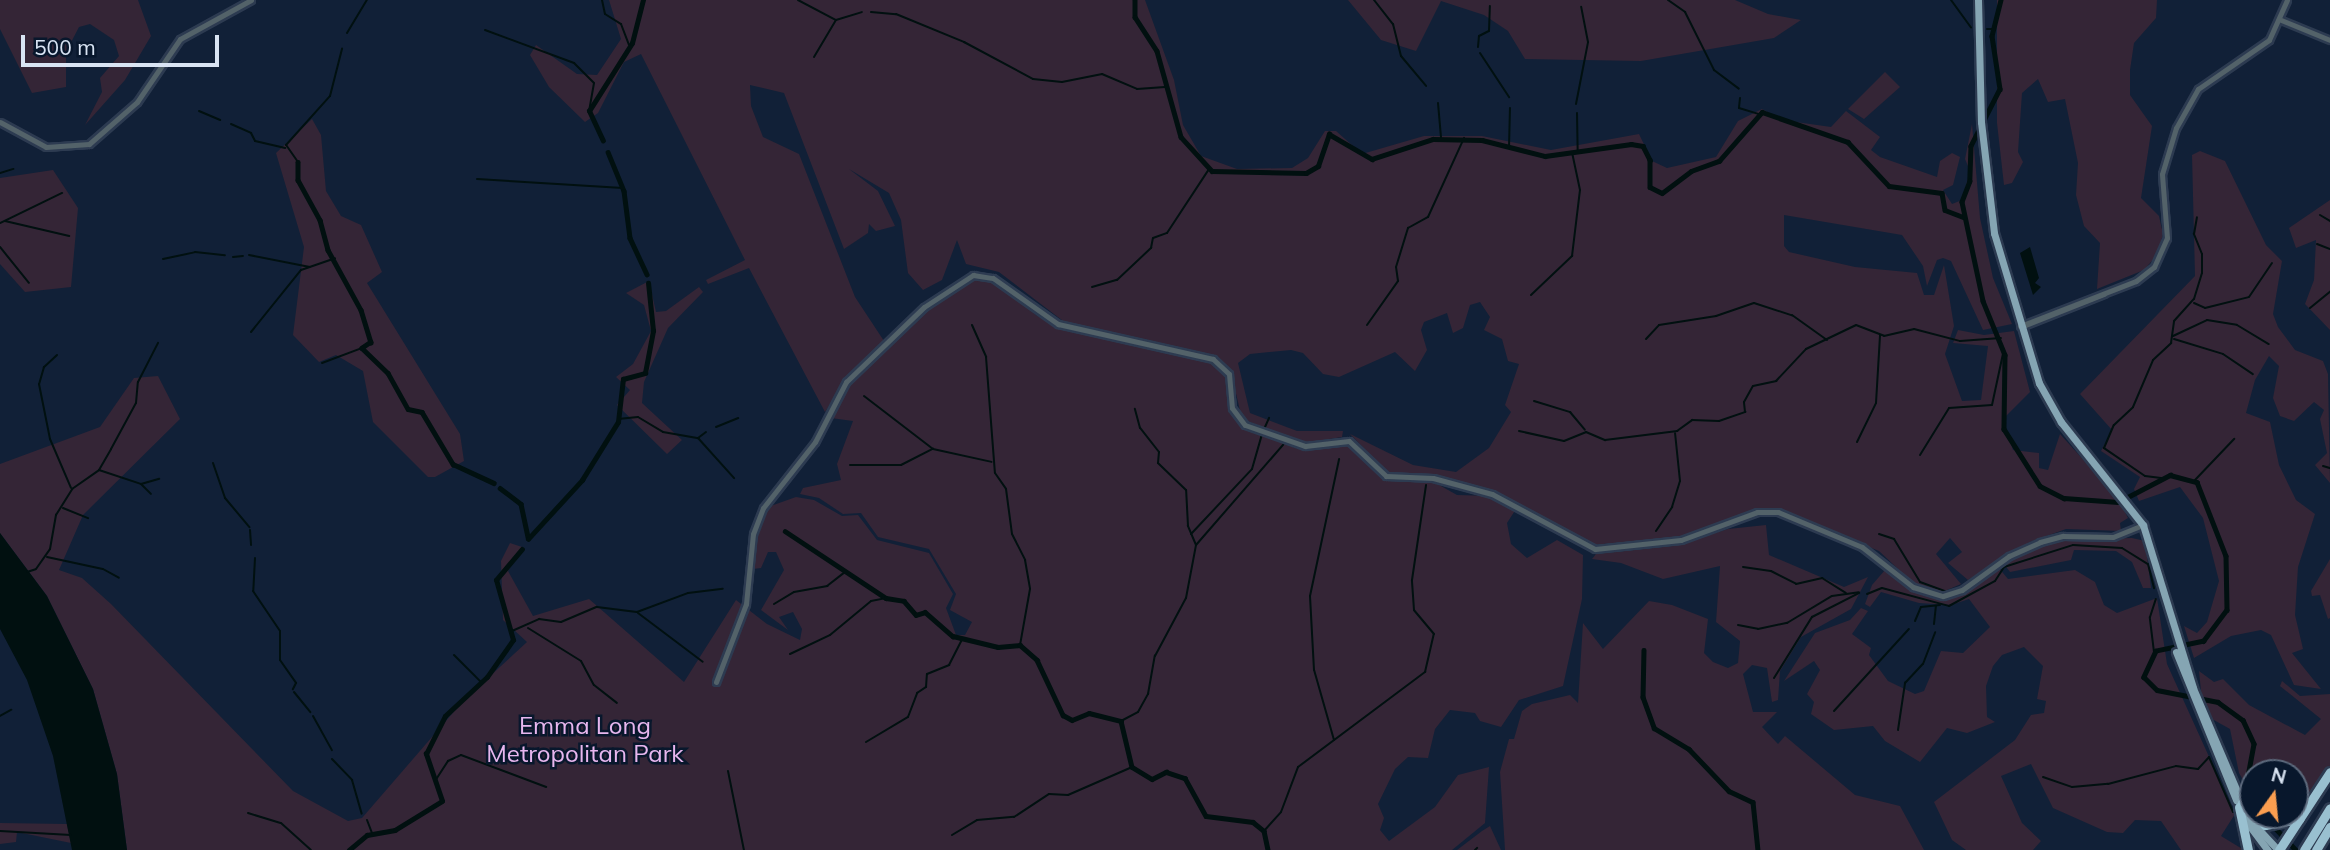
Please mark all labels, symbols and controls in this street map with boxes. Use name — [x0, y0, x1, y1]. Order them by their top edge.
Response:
scale bar — [24, 21, 222, 65]
text: 500 m — [34, 34, 96, 60]
park label: Emma Long Metropolitan Park — [486, 712, 684, 768]
north arrow — [2239, 759, 2309, 829]
text: N — [2269, 762, 2289, 789]

